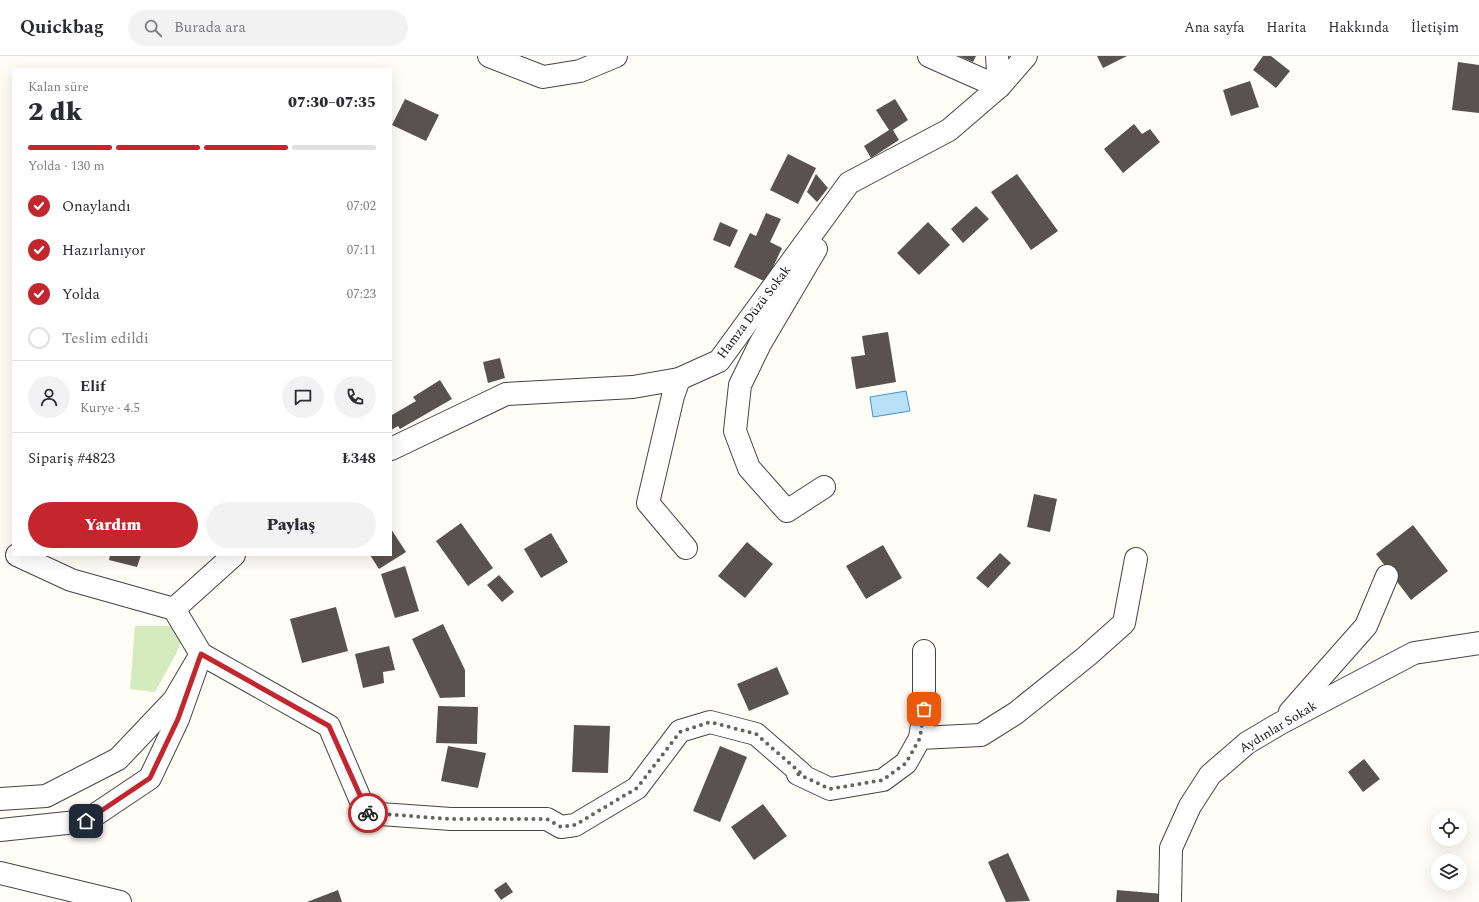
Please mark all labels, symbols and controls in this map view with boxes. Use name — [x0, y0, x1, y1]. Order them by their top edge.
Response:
search box — [128, 10, 408, 46]
text: Quickbag — [20, 13, 104, 42]
text: Burada ara — [174, 16, 246, 39]
icon: search — [142, 17, 164, 39]
text: Ana sayfa — [1184, 17, 1244, 38]
text: Harita — [1266, 17, 1306, 38]
text: Hakkında — [1328, 17, 1389, 38]
text: İletişim — [1411, 17, 1459, 38]
text: Kalan süre — [28, 77, 89, 97]
text: 07:30–07:35 — [288, 91, 376, 114]
text: 2 dk — [28, 92, 82, 132]
text: Yolda · 130 m — [28, 156, 105, 176]
icon: check — [28, 195, 50, 217]
text: Onaylandı — [62, 195, 131, 218]
text: 07:02 — [347, 196, 376, 216]
icon: check — [28, 239, 50, 261]
text: Hazırlanıyor — [62, 239, 146, 262]
text: 07:11 — [347, 240, 376, 260]
street label: Hamza Düzü Sokak — [712, 261, 796, 363]
icon: check — [28, 283, 50, 305]
text: Yolda — [62, 283, 100, 306]
text: 07:23 — [347, 284, 376, 304]
text: Teslim edildi — [62, 327, 149, 350]
text: Elif — [80, 375, 106, 398]
button: person — [28, 376, 70, 418]
button: chat — [282, 376, 324, 418]
button: phone — [334, 376, 376, 418]
text: Kurye · 4.5 — [80, 398, 140, 418]
text: Sipariş #4823 — [28, 447, 115, 470]
text: ₺348 — [342, 447, 376, 470]
button: Yardım — [28, 502, 198, 548]
button: Paylaş — [206, 502, 376, 548]
pin — [907, 692, 941, 726]
street label: Aydınlar Sokak — [1235, 696, 1321, 758]
icon: bag — [913, 698, 935, 720]
courier — [348, 793, 388, 833]
icon: bike — [357, 802, 379, 824]
pin — [69, 804, 103, 838]
icon: home — [75, 810, 97, 832]
map controls — [1431, 810, 1467, 890]
button: locate — [1431, 810, 1467, 846]
button: layers — [1431, 854, 1467, 890]

